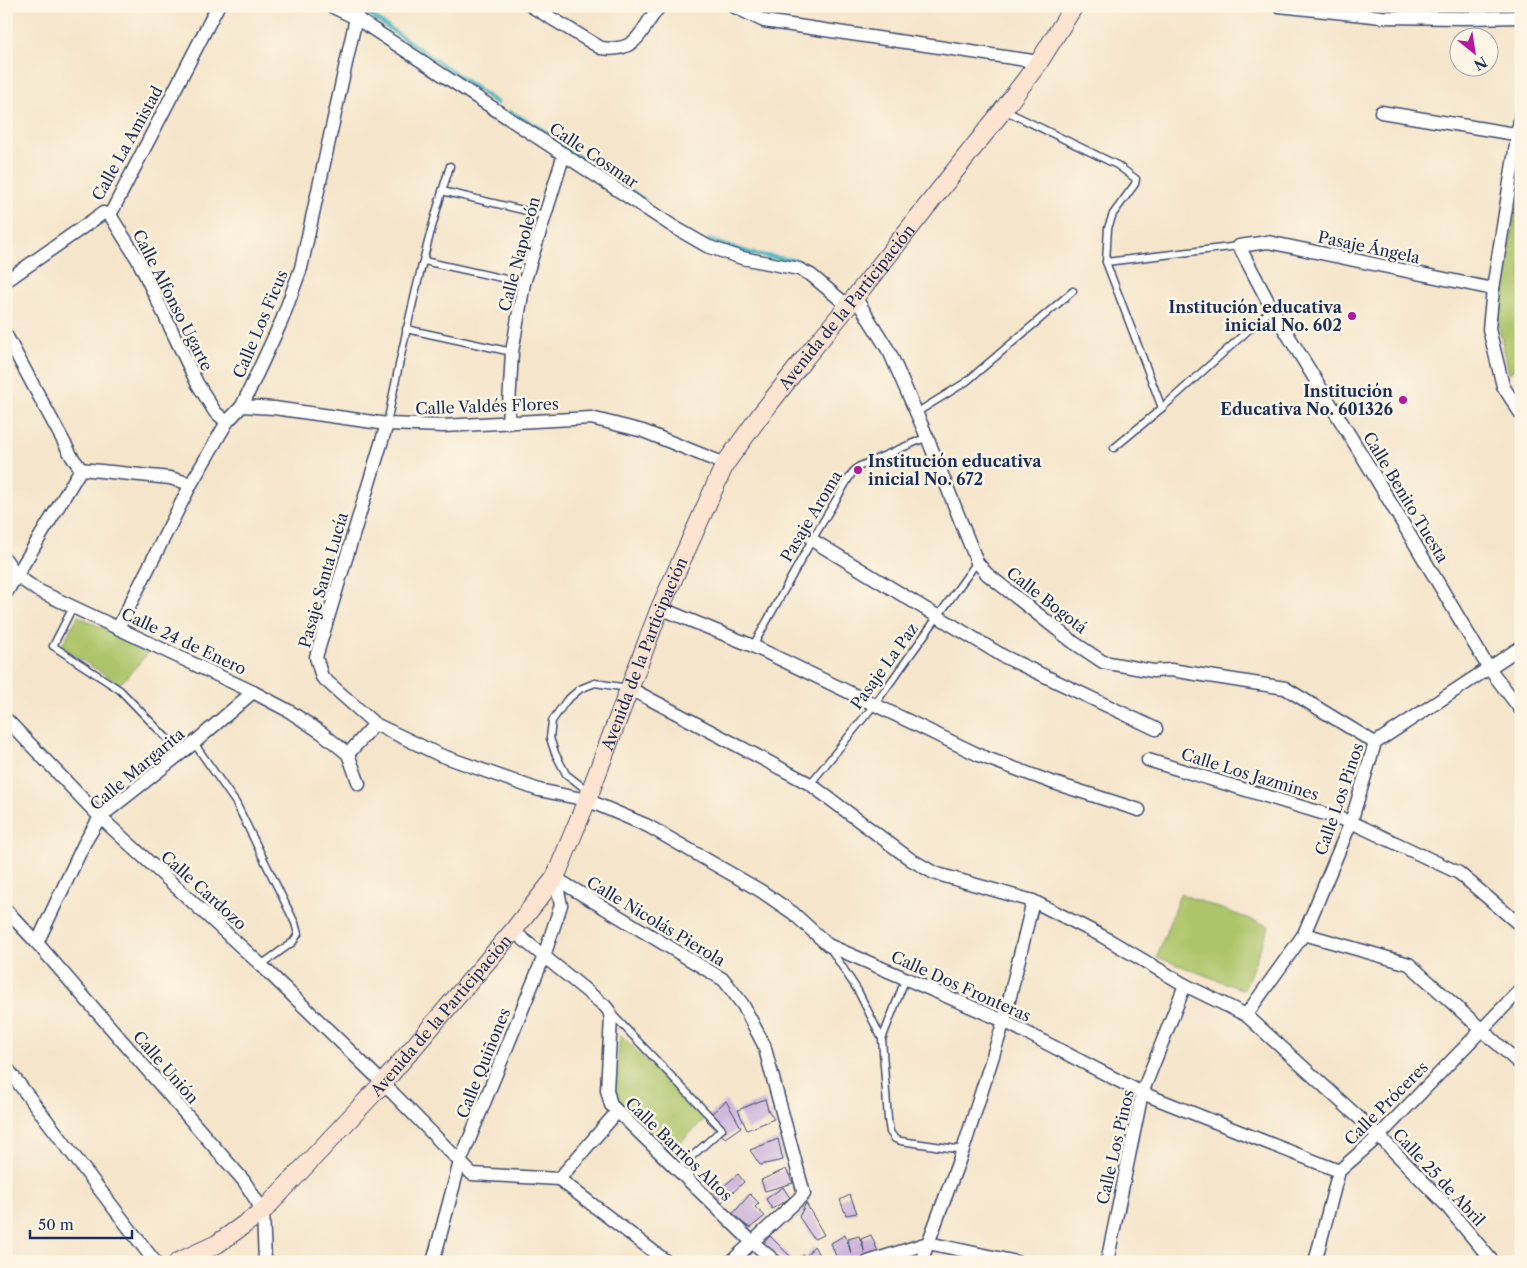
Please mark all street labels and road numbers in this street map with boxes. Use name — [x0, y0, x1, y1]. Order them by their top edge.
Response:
street label: Calle La Amistad — [87, 82, 167, 204]
street label: Calle Cosmar — [546, 118, 642, 192]
street label: Calle Napoleón — [494, 194, 544, 314]
street label: Avenida de la Participación — [774, 220, 919, 394]
street label: Calle Alfonso Ugarte — [129, 226, 217, 374]
street label: Pasaje Ángela — [1316, 226, 1422, 268]
street label: Calle Los Ficus — [228, 267, 292, 381]
street label: Calle Valdés Flores — [415, 394, 559, 418]
street label: Calle Benito Tuesta — [1359, 428, 1453, 567]
street label: Pasaje Aroma — [776, 466, 846, 565]
street label: Pasaje Santa Lucía — [294, 509, 352, 650]
street label: Avenida de la Participación — [596, 554, 692, 754]
street label: Calle Bogotá — [1003, 562, 1092, 638]
street label: Calle 24 de Enero — [118, 603, 250, 679]
street label: Pasaje La Paz — [846, 619, 922, 713]
street label: Calle Margarita — [86, 723, 189, 814]
street label: Calle Los Pinos — [1310, 740, 1368, 858]
street label: Calle Los Jazmines — [1179, 744, 1321, 804]
street label: Calle Cardozo — [157, 846, 251, 934]
street label: Calle Nicolás Pierola — [583, 872, 729, 971]
street label: Avenida de la Participación — [365, 930, 515, 1101]
street label: Calle Dos Fronteras — [888, 946, 1034, 1026]
street label: Calle Quiñones — [452, 1005, 514, 1121]
street label: Calle Unión — [129, 1026, 203, 1108]
street label: Calle Próceres — [1340, 1057, 1432, 1149]
street label: Calle Los Pinos — [1092, 1088, 1138, 1206]
street label: Calle Barrios Altos — [621, 1093, 737, 1205]
street label: Calle 25 de Abril — [1389, 1124, 1489, 1230]

